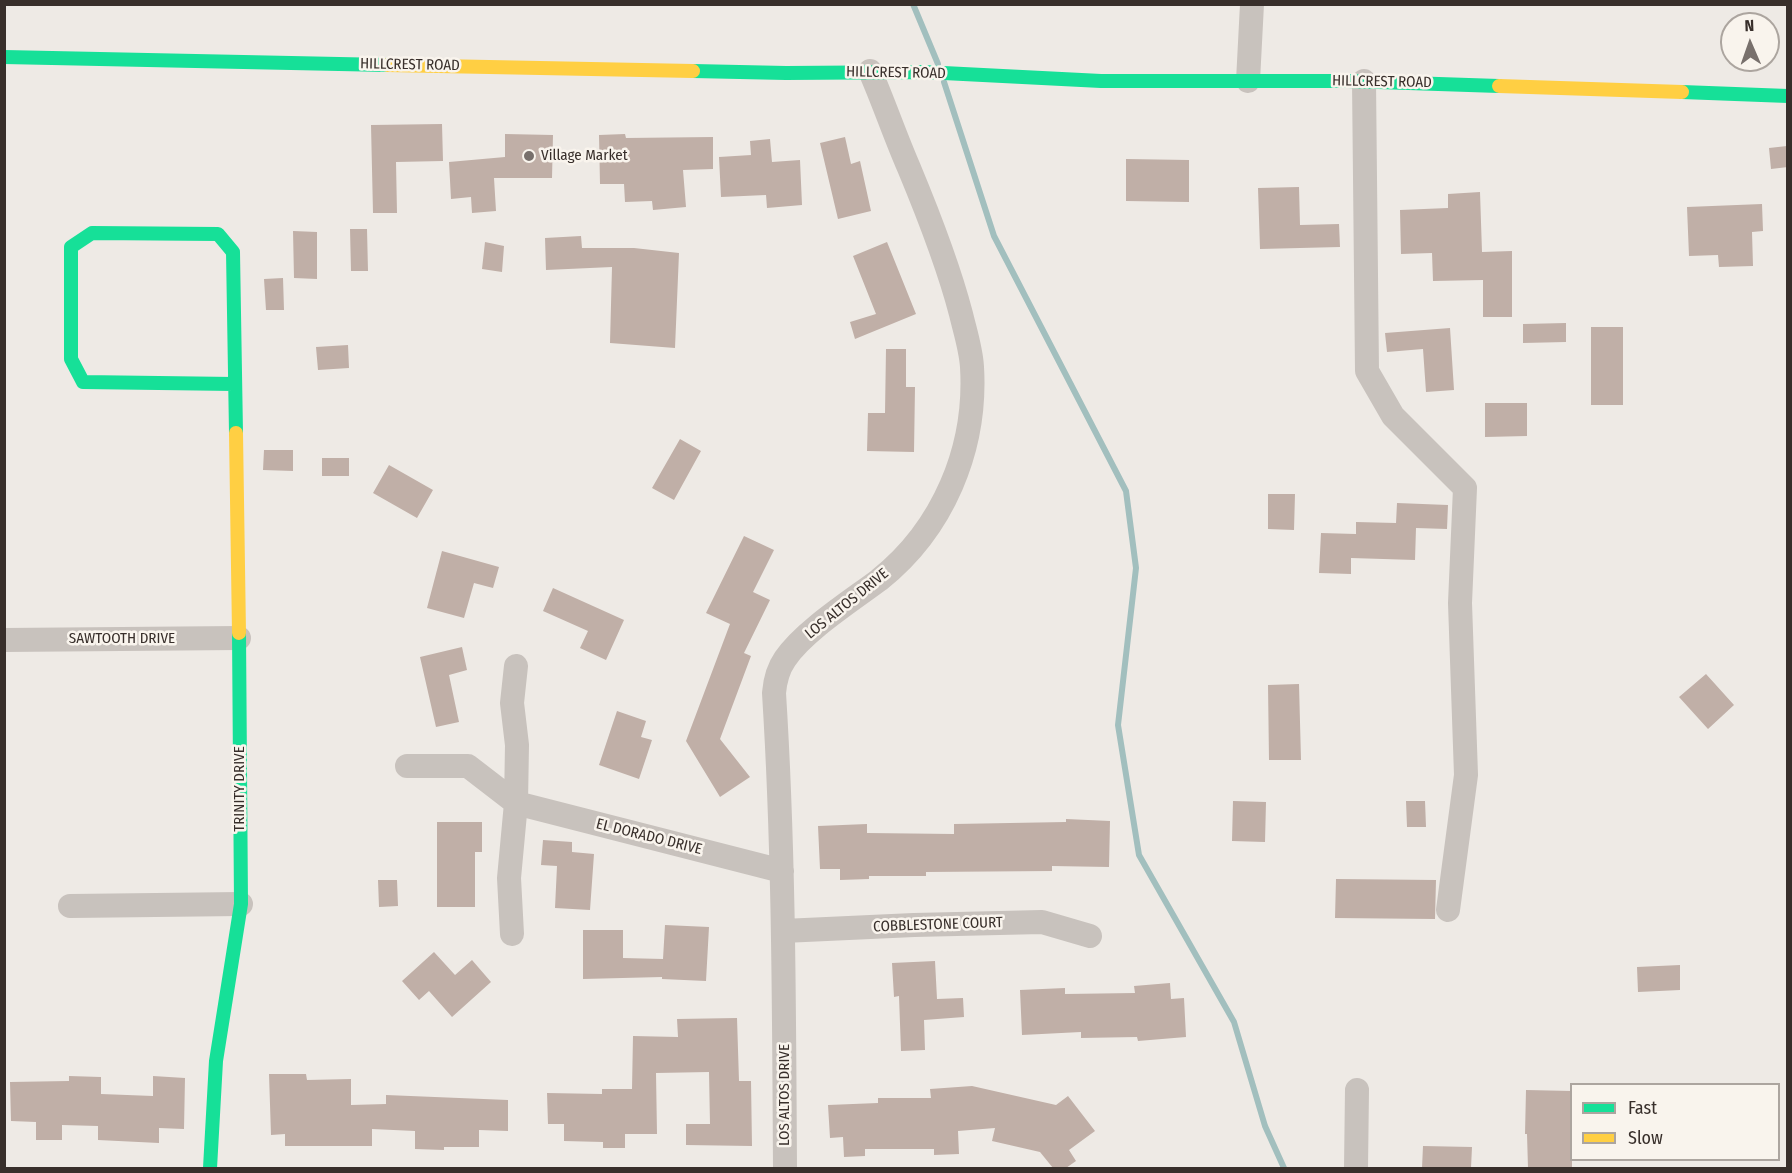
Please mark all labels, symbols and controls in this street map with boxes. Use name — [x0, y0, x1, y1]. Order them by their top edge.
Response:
north arrow — [1720, 12, 1780, 72]
text: N — [1744, 16, 1755, 35]
street label: HILLCREST ROAD — [360, 55, 460, 75]
street label: HILLCREST ROAD — [846, 63, 946, 83]
street label: HILLCREST ROAD — [1332, 72, 1432, 92]
place label: Village Market — [541, 147, 628, 165]
marker: Village Market — [522, 149, 536, 163]
street label: LOS ALTOS DRIVE — [802, 565, 892, 643]
street label: SAWTOOTH DRIVE — [69, 630, 175, 648]
street label: TRINITY DRIVE — [231, 746, 249, 832]
street label: EL DORADO DRIVE — [594, 815, 704, 859]
street label: COBBLESTONE COURT — [873, 914, 1003, 936]
street label: LOS ALTOS DRIVE — [776, 1044, 794, 1146]
legend — [1570, 1083, 1780, 1161]
text: Fast — [1628, 1097, 1657, 1119]
text: Slow — [1628, 1127, 1663, 1149]

